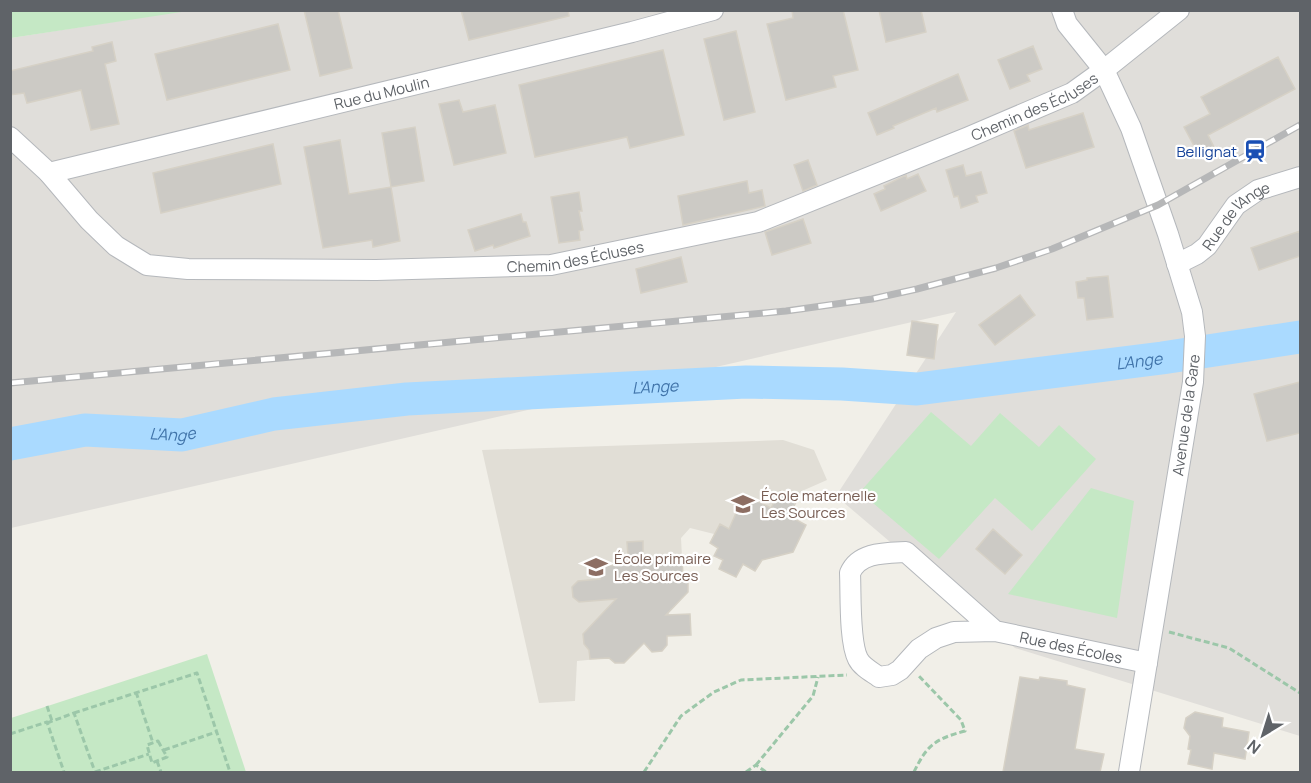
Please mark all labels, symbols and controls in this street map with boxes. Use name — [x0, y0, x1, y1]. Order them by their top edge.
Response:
street label: Chemin des Écluses — [968, 67, 1102, 146]
street label: Rue du Moulin — [332, 71, 431, 114]
station icon: Bellignat — [1242, 138, 1268, 164]
place label: Bellignat — [1176, 141, 1237, 162]
street label: Rue de l'Ange — [1197, 176, 1272, 254]
street label: Chemin des Écluses — [507, 236, 646, 277]
water label: L'Ange — [1115, 347, 1165, 375]
street label: Avenue de la Gare — [1167, 353, 1205, 477]
water label: L'Ange — [631, 374, 680, 399]
water label: L'Ange — [149, 421, 199, 446]
place label: École maternelle Les Sources — [761, 485, 876, 523]
school or university icon: École maternelle Les Sources — [730, 491, 756, 517]
place label: École primaire Les Sources — [614, 548, 711, 586]
school or university icon: École primaire Les Sources — [583, 554, 609, 580]
street label: Rue des Écoles — [1018, 626, 1124, 668]
north arrow — [1233, 705, 1293, 765]
text: N — [1242, 735, 1265, 759]

